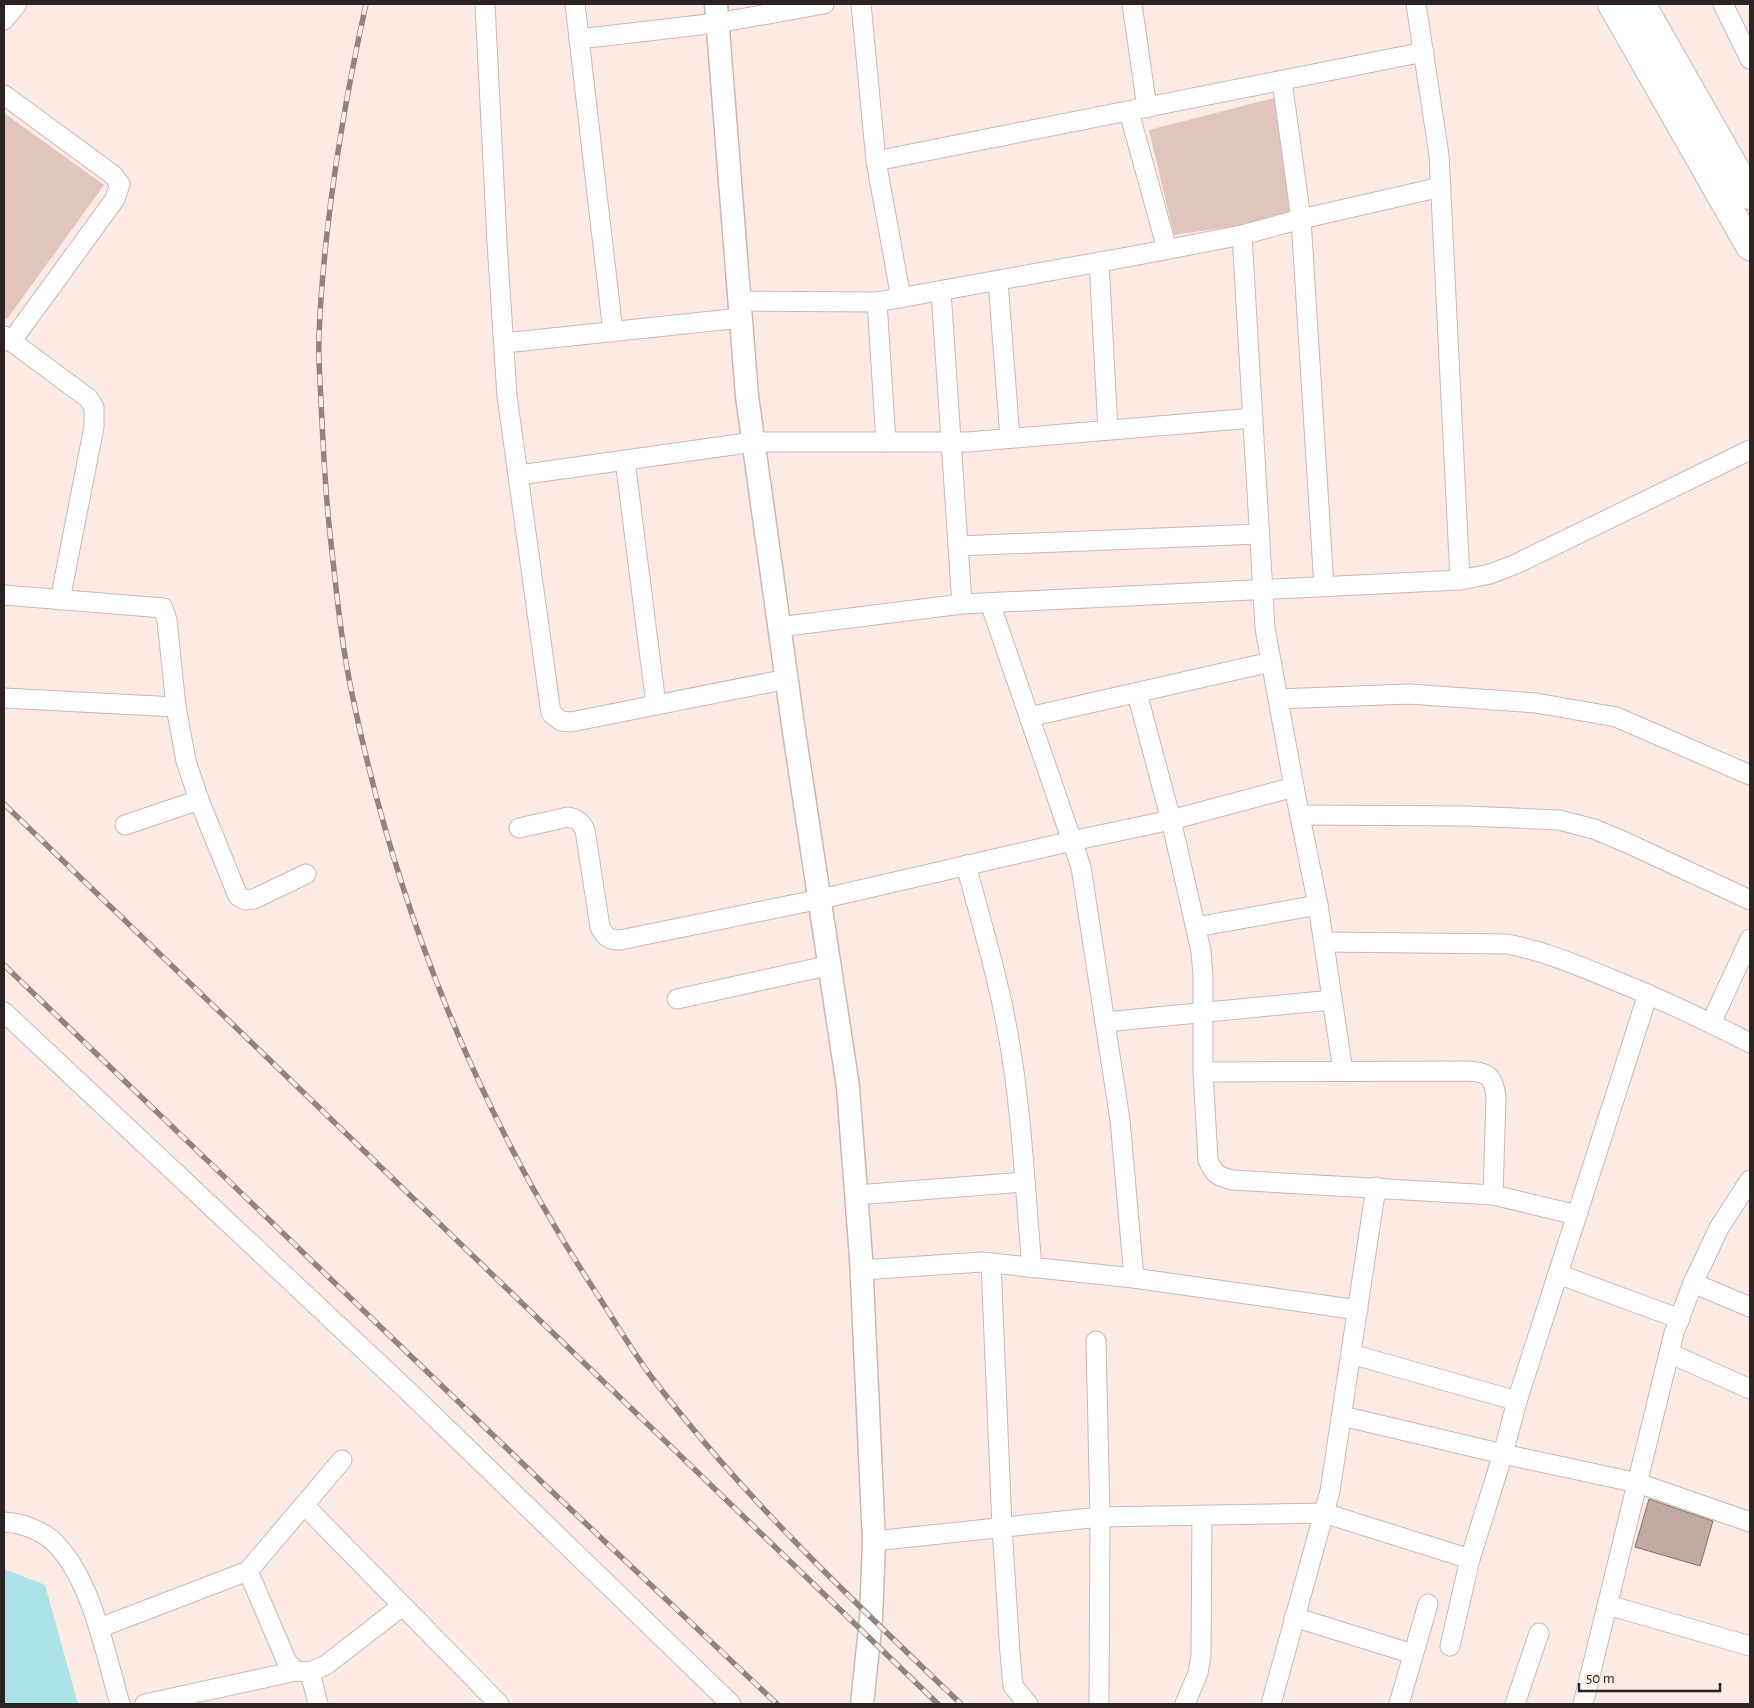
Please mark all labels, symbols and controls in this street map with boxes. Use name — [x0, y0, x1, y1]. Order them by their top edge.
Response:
scale bar — [1579, 1660, 1720, 1692]
text: 50 m — [1586, 1671, 1615, 1686]

